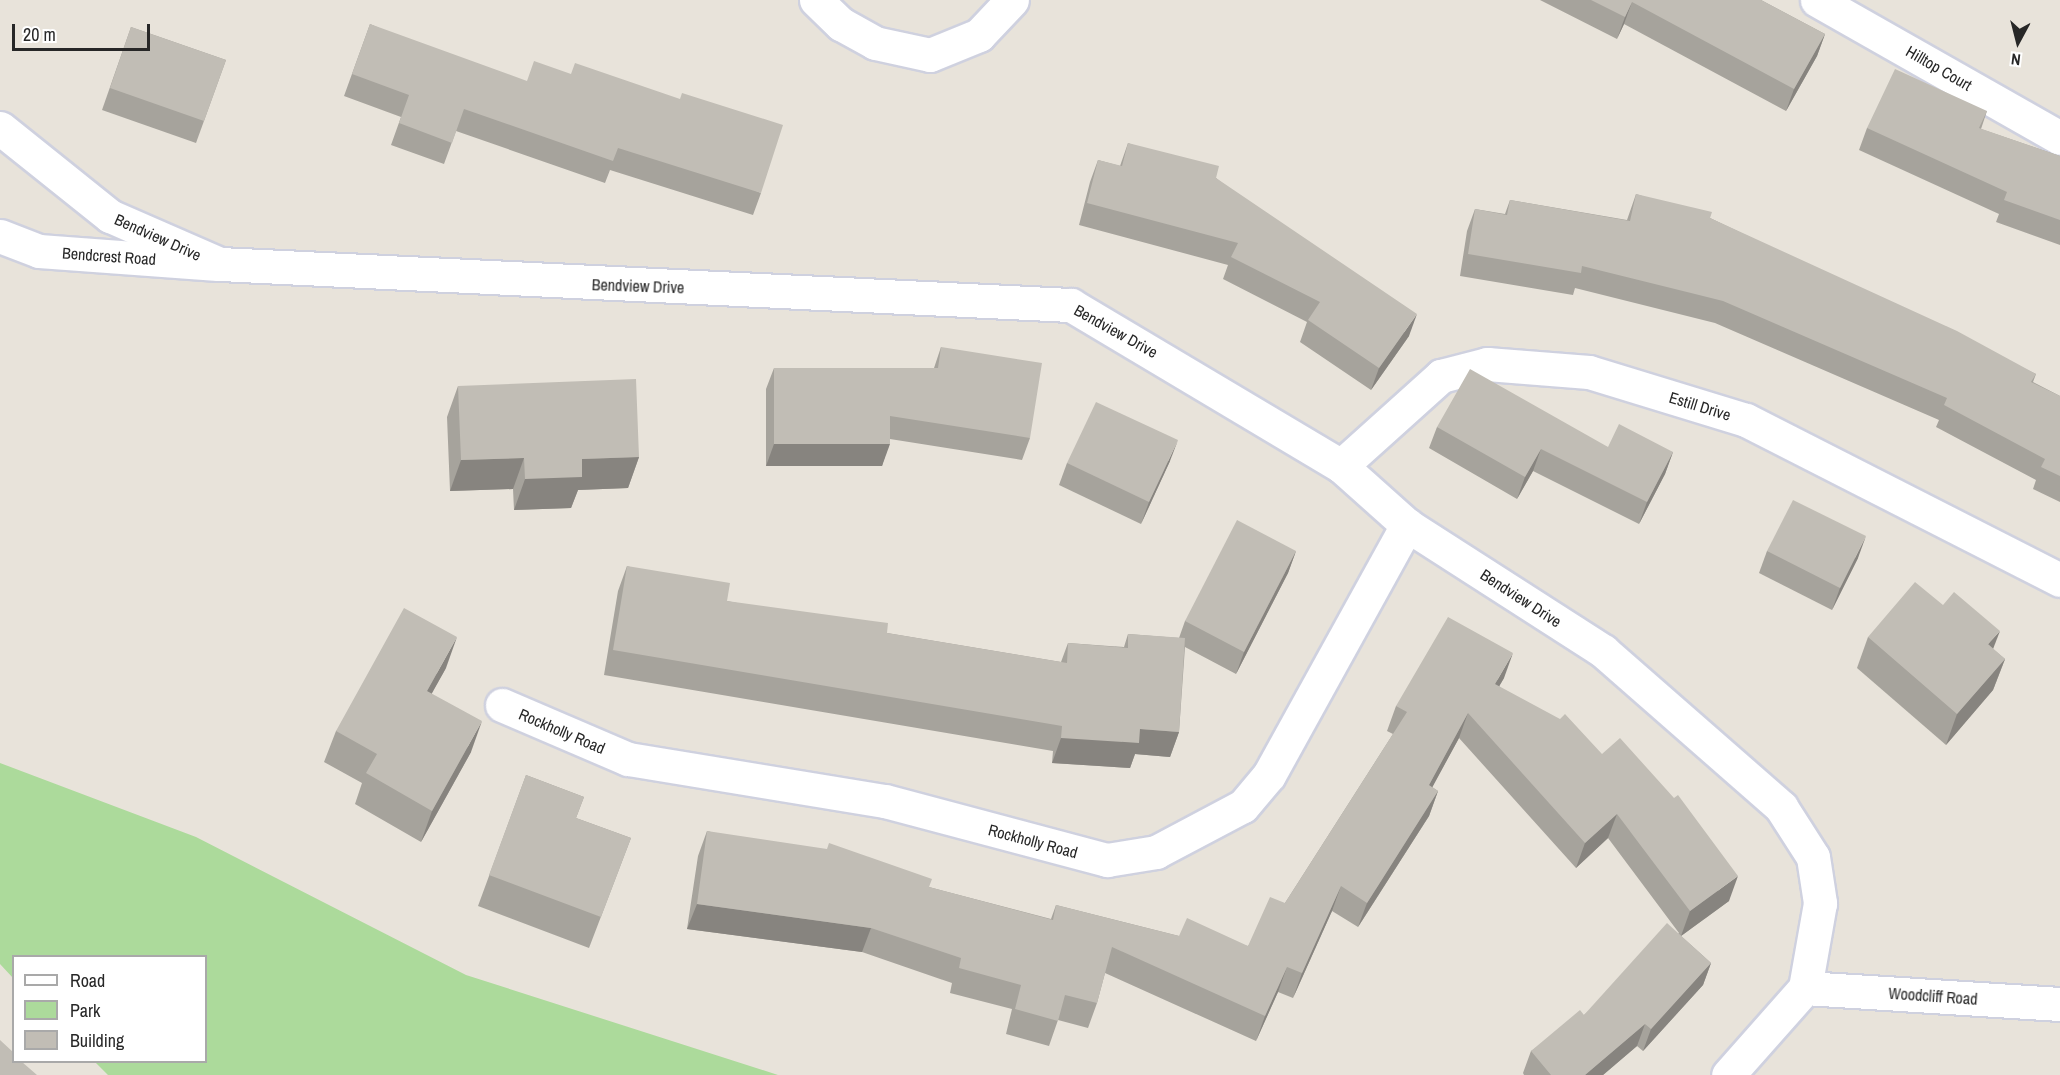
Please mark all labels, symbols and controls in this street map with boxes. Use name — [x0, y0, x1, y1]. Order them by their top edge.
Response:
scale bar — [15, 12, 153, 50]
north arrow — [1988, 12, 2048, 72]
text: 20 m — [23, 22, 56, 47]
street label: Hilltop Court — [1903, 41, 1975, 95]
text: N — [2010, 48, 2022, 71]
street label: Bendview Drive — [112, 209, 204, 265]
street label: Bendcrest Road — [61, 243, 157, 269]
street label: Bendview Drive — [591, 275, 685, 297]
street label: Bendview Drive — [1071, 300, 1161, 362]
street label: Estill Drive — [1667, 388, 1733, 424]
street label: Bendview Drive — [1477, 565, 1565, 631]
street label: Rockholly Road — [516, 704, 608, 758]
street label: Rockholly Road — [986, 820, 1080, 862]
legend — [12, 955, 207, 1063]
text: Road — [70, 968, 105, 993]
street label: Woodcliff Road — [1888, 983, 1978, 1009]
text: Park — [70, 998, 100, 1023]
text: Building — [70, 1028, 124, 1053]

